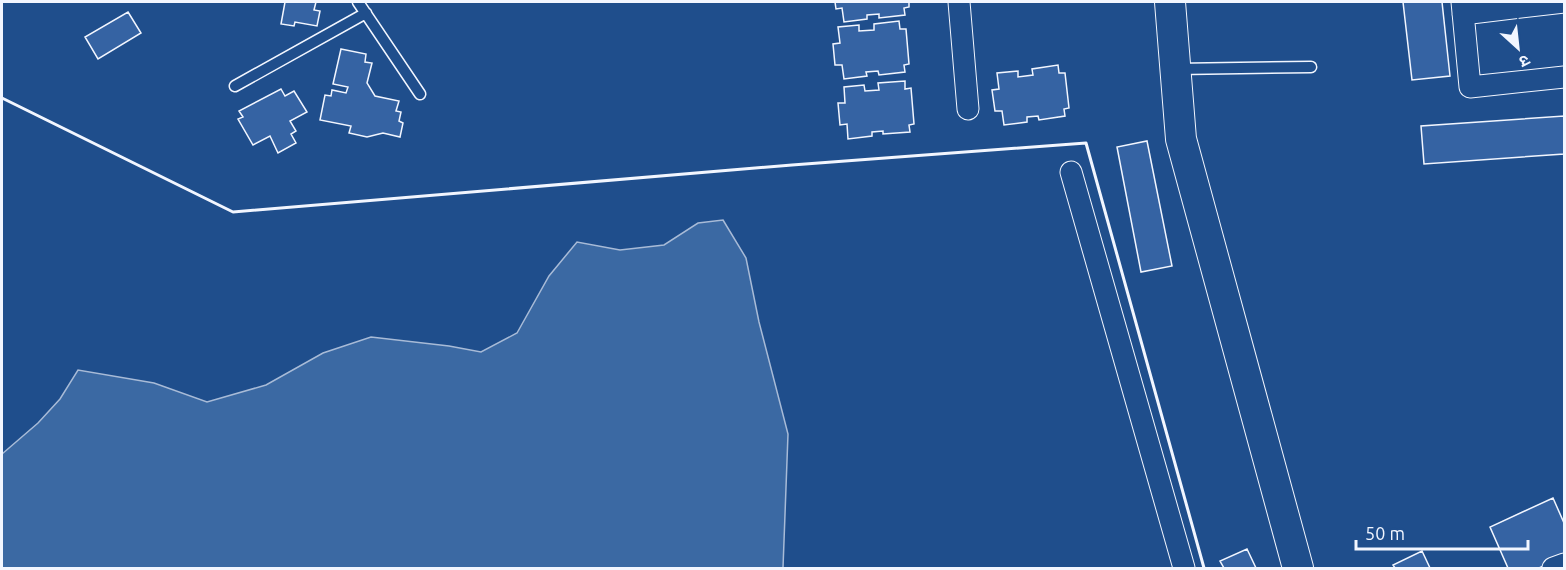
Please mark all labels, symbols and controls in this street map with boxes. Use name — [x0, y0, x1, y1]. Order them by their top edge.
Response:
north arrow — [1488, 18, 1548, 78]
text: उ — [1516, 51, 1533, 72]
scale bar — [1356, 513, 1528, 551]
text: 50 m — [1365, 523, 1405, 543]

